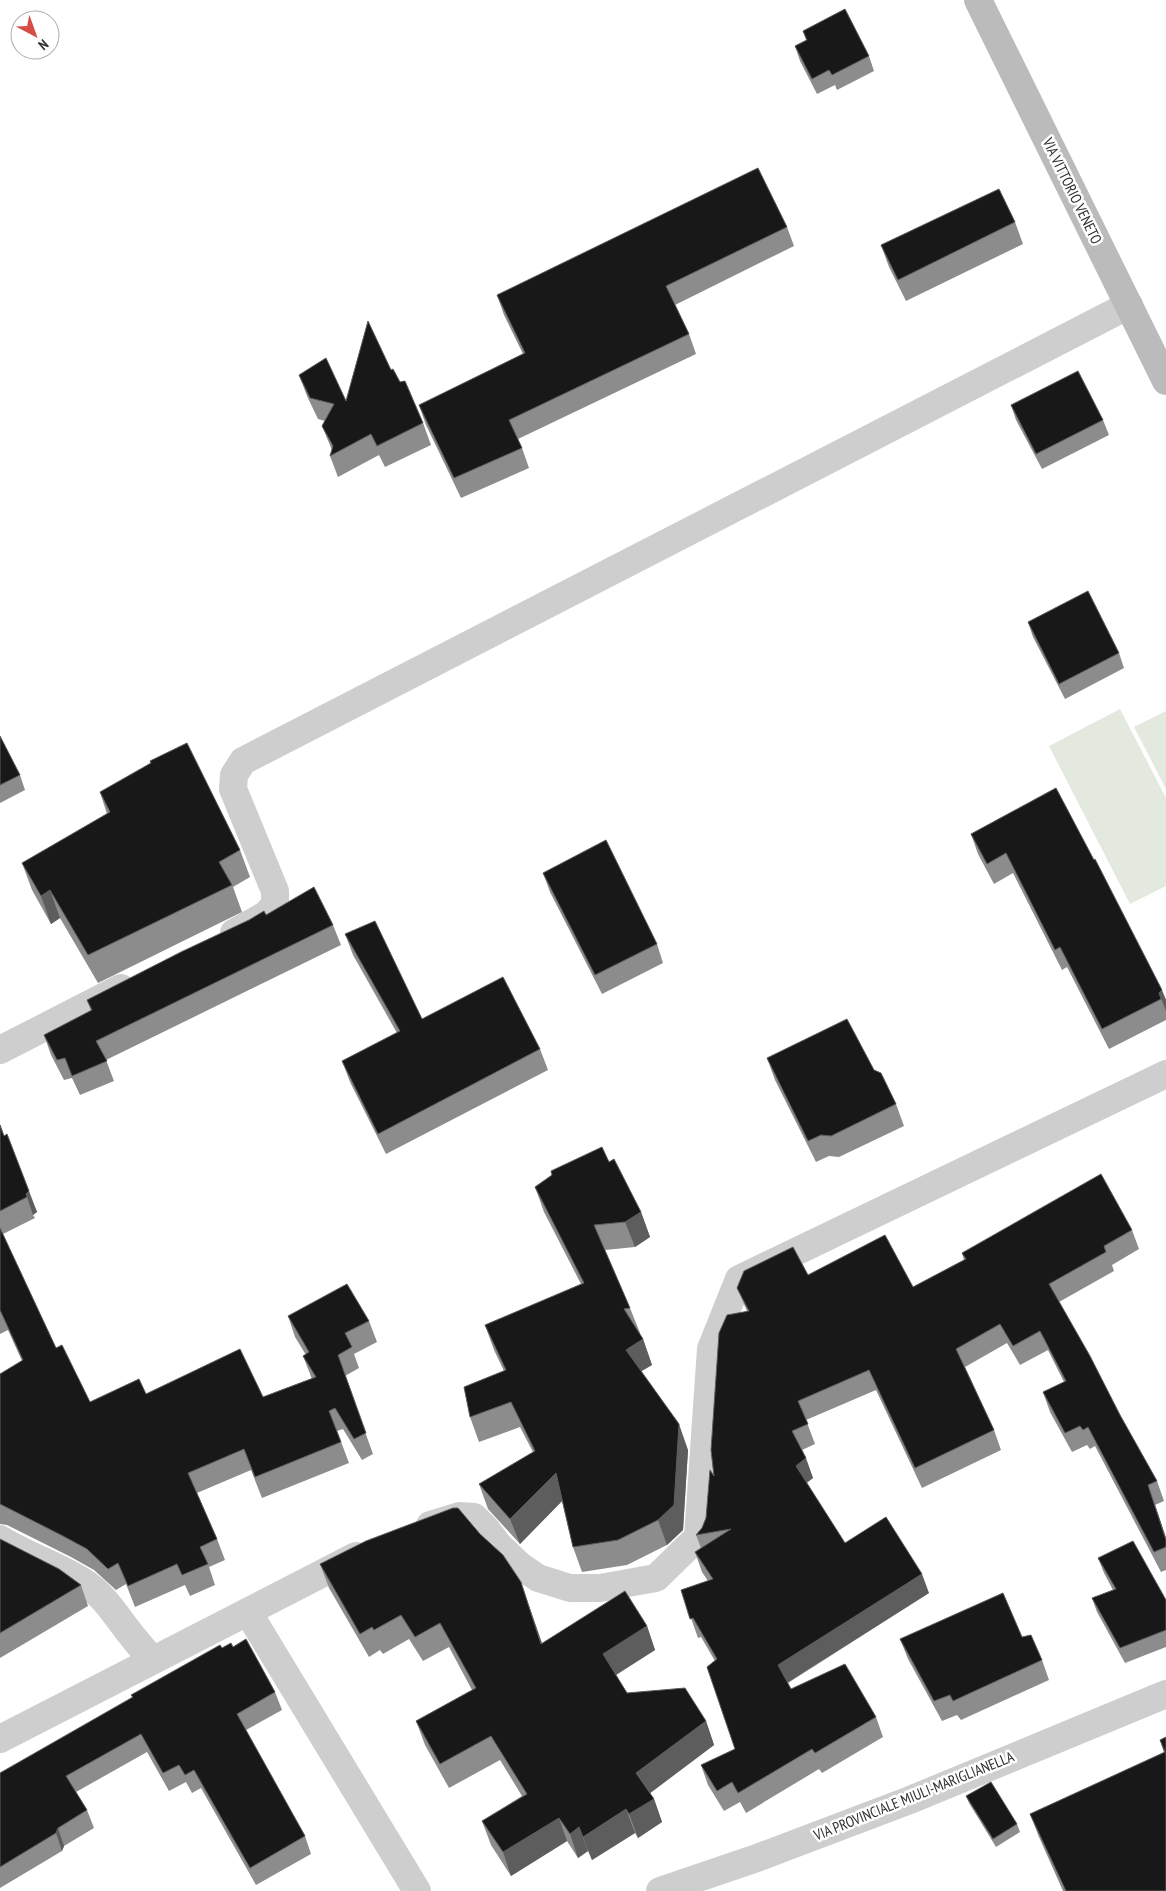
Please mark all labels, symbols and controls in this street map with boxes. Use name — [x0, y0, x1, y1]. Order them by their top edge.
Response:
north arrow — [10, 10, 60, 60]
text: N — [35, 36, 52, 54]
street label: VIA VITTORIO VENETO — [1038, 134, 1106, 247]
street label: VIA PROVINCIALE MIULI-MARIGLIANELLA — [810, 1746, 1017, 1845]

